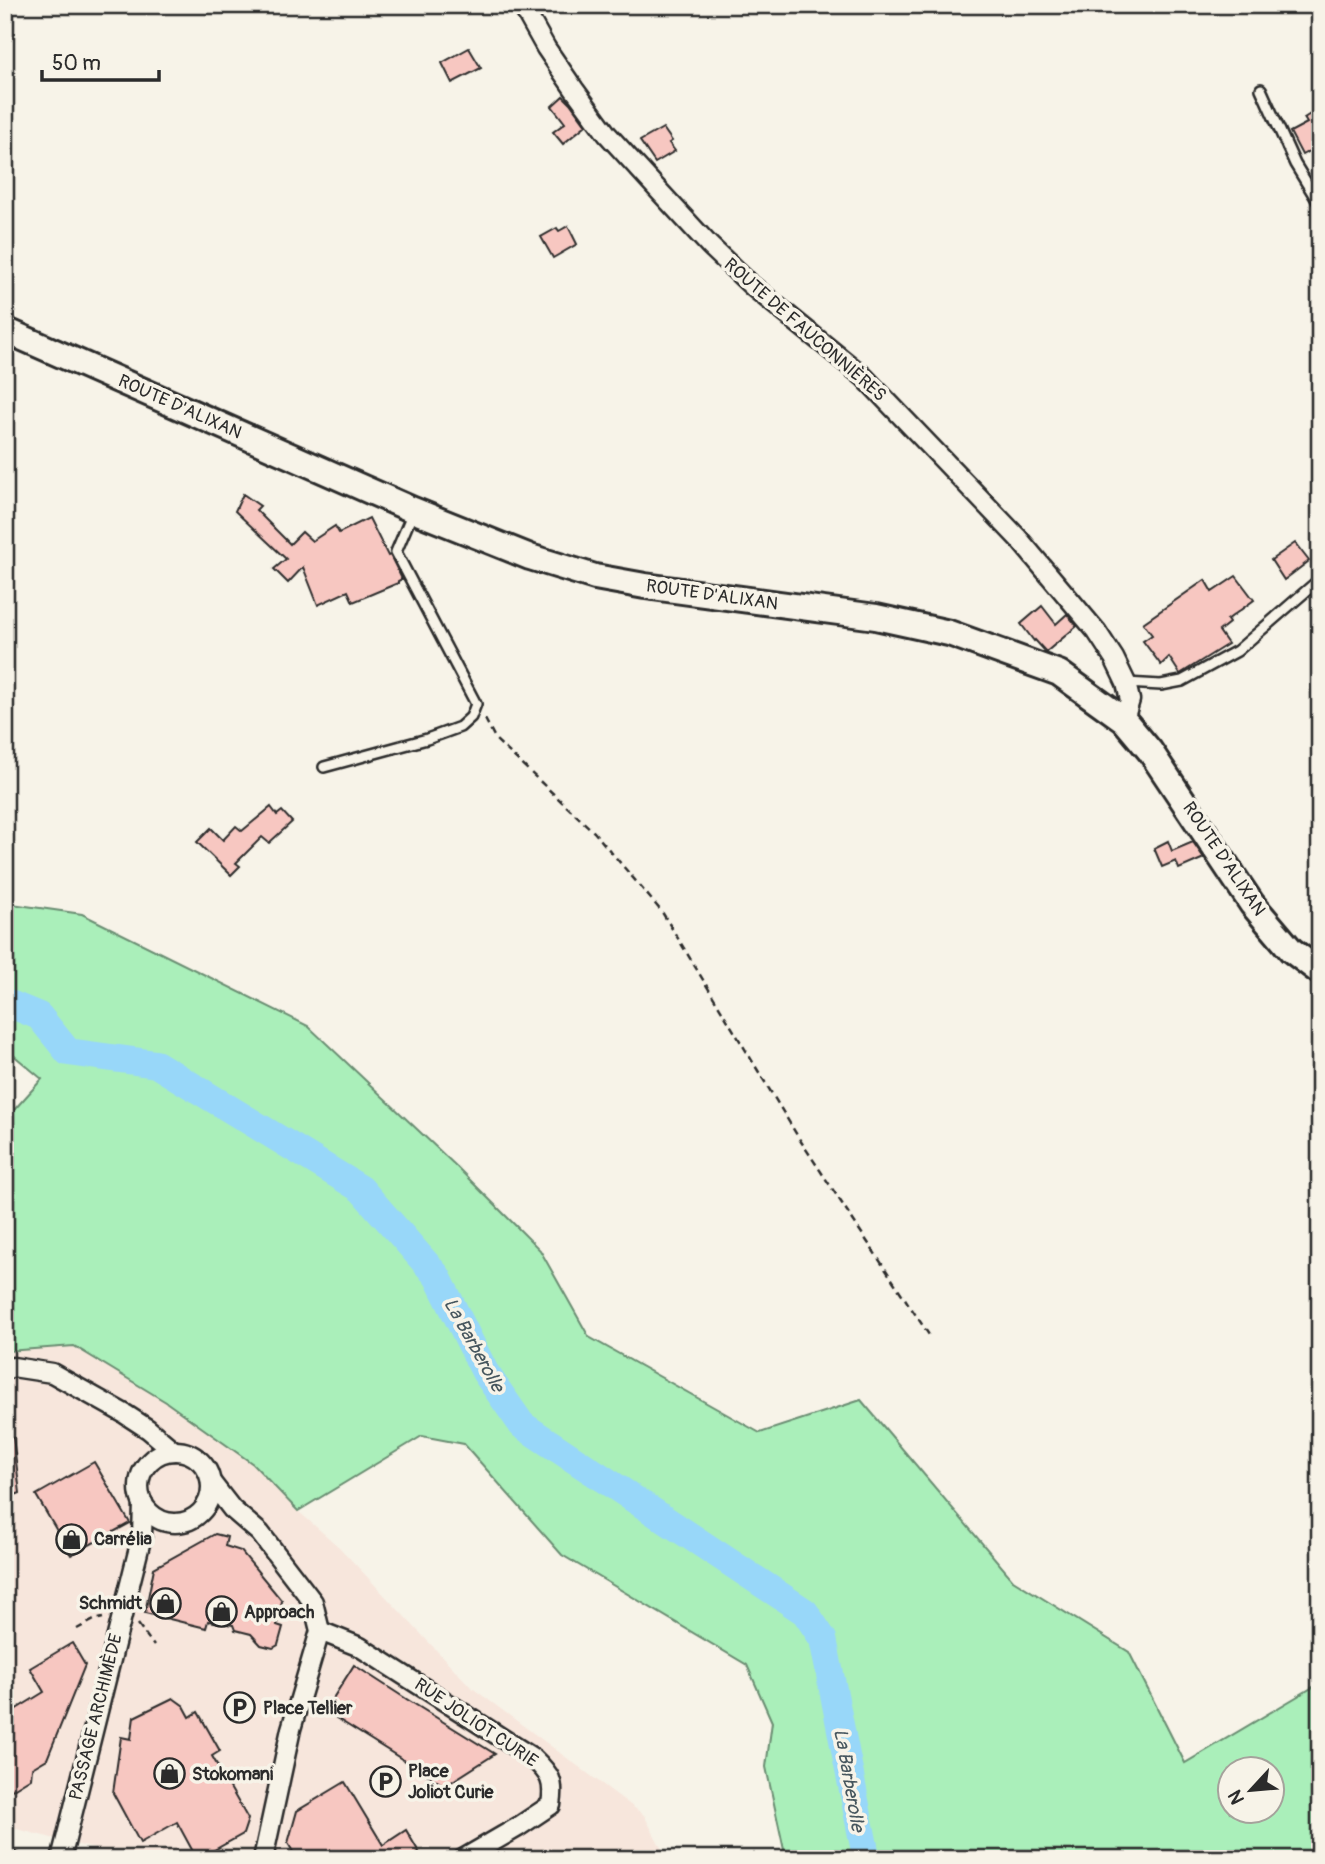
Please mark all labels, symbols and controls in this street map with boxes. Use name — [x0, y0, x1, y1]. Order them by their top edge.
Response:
scale bar — [42, 38, 159, 82]
text: 50 m — [52, 50, 101, 77]
street label: ROUTE DE FAUCONNIÈRES — [719, 253, 891, 407]
street label: ROUTE D'ALIXAN — [115, 369, 245, 445]
street label: ROUTE D'ALIXAN — [645, 574, 779, 616]
street label: ROUTE D'ALIXAN — [1177, 798, 1271, 920]
water label: La Barberolle — [438, 1294, 510, 1398]
shop icon: Carrélia — [54, 1522, 88, 1556]
place label: Carrélia — [94, 1528, 152, 1551]
shop icon: Schmidt — [148, 1586, 182, 1620]
place label: Schmidt — [79, 1592, 143, 1615]
shop icon: Approach — [204, 1595, 238, 1629]
place label: Approach — [244, 1601, 315, 1624]
street label: PASSAGE ARCHIMÈDE — [64, 1631, 128, 1803]
street label: RUE JOLIOT CURIE — [410, 1673, 542, 1773]
parking icon: Place Tellier — [223, 1691, 257, 1725]
place label: Place Tellier — [263, 1697, 353, 1720]
water label: La Barberolle — [828, 1727, 870, 1835]
north arrow — [1216, 1756, 1286, 1826]
shop icon: Stokomani — [152, 1757, 186, 1791]
place label: Place Joliot Curie — [408, 1760, 494, 1804]
place label: Stokomani — [192, 1763, 273, 1786]
parking icon: Place Joliot Curie — [368, 1764, 402, 1798]
text: N — [1223, 1786, 1250, 1808]

